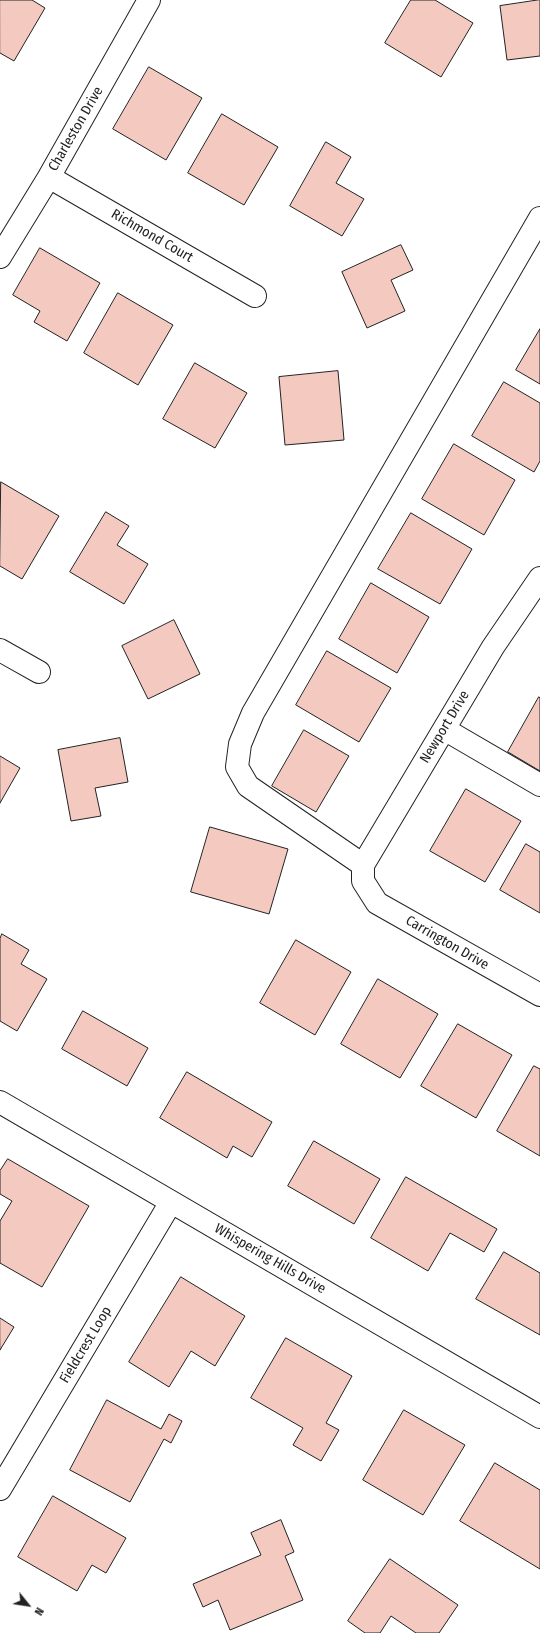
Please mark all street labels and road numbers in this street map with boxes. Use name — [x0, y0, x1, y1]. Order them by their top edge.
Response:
street label: Charleston Drive — [45, 84, 107, 174]
street label: Richmond Court — [108, 206, 196, 266]
street label: Newport Drive — [417, 688, 473, 766]
street label: Carrington Drive — [402, 912, 492, 974]
street label: Whispering Hills Drive — [211, 1220, 329, 1298]
street label: Fieldcrest Loop — [57, 1304, 115, 1386]

